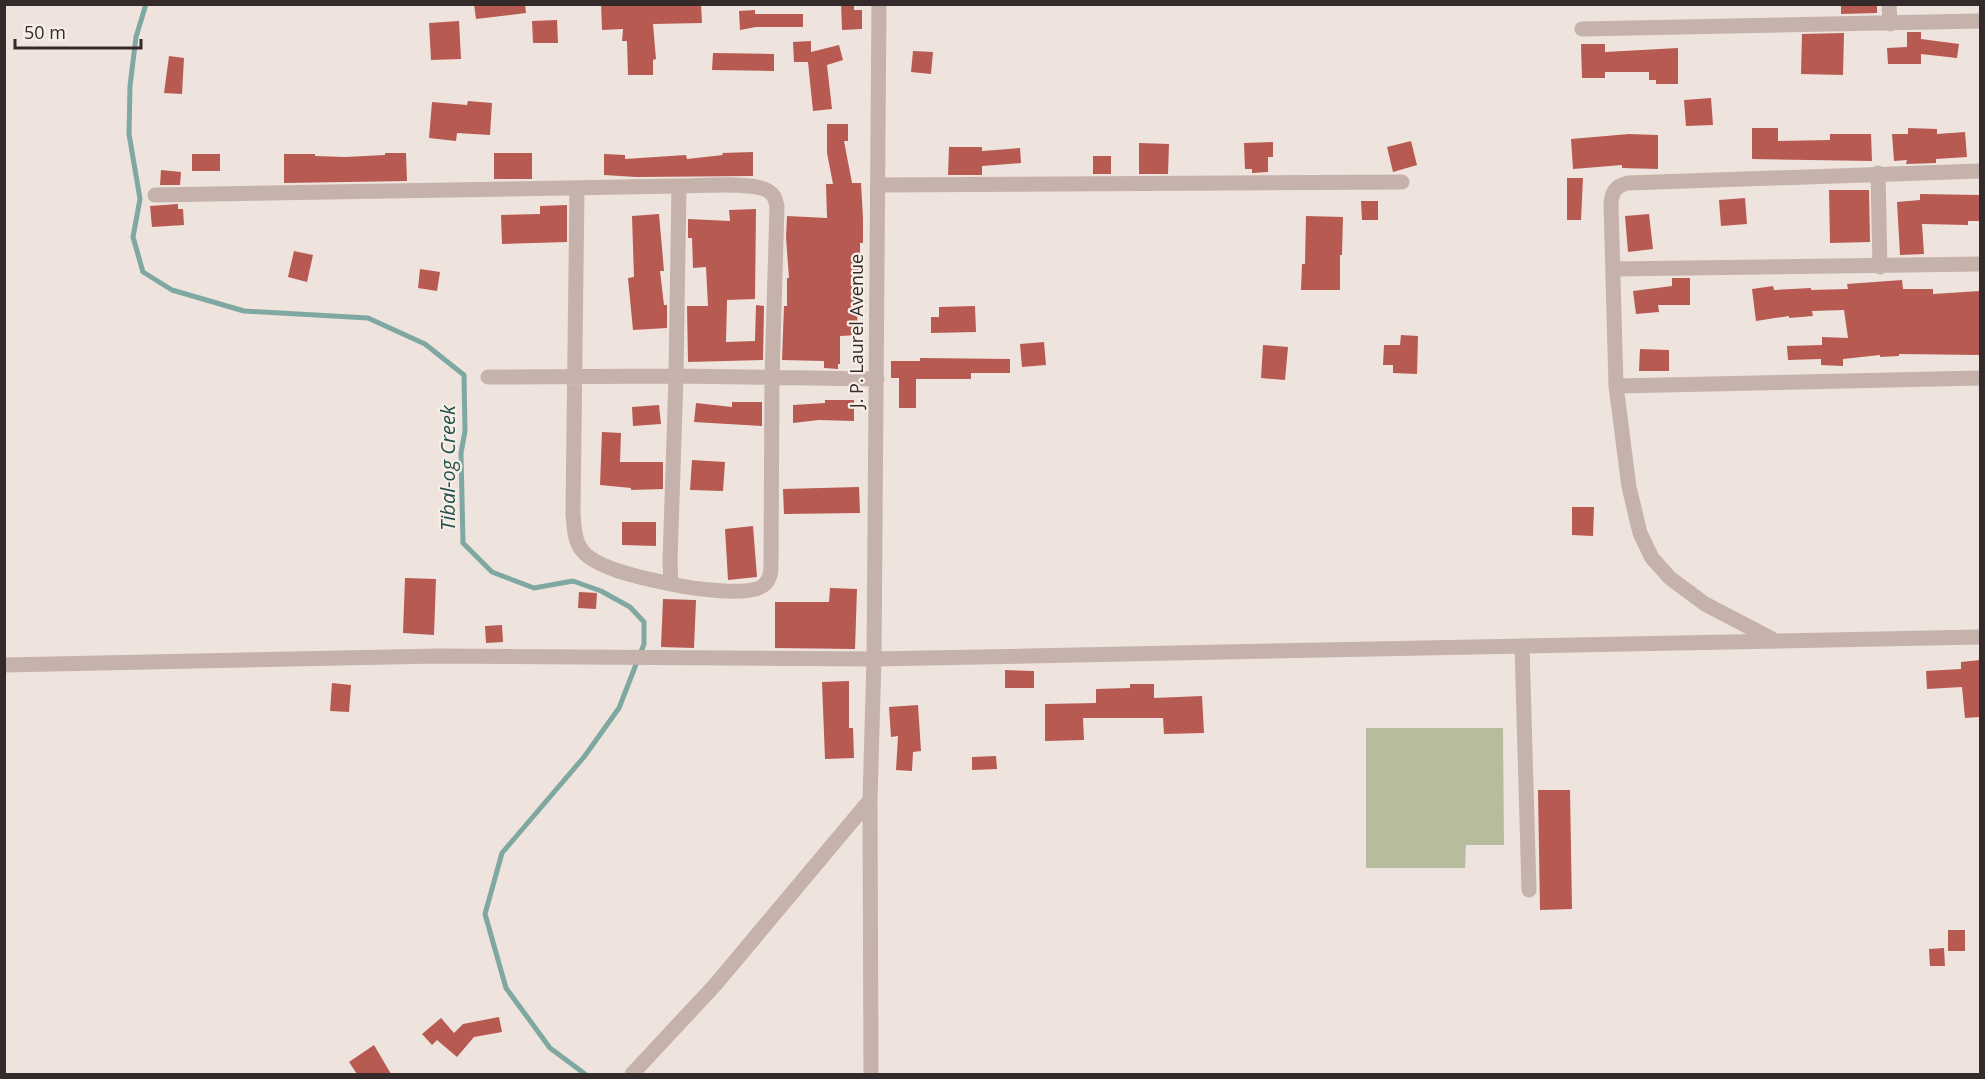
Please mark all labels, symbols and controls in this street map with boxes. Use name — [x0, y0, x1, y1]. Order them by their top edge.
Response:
scale bar — [15, 12, 141, 50]
text: 50 m — [24, 20, 66, 44]
street label: J. P. Laurel Avenue — [844, 254, 868, 410]
water label: Tibal-og Creek — [434, 404, 461, 531]

